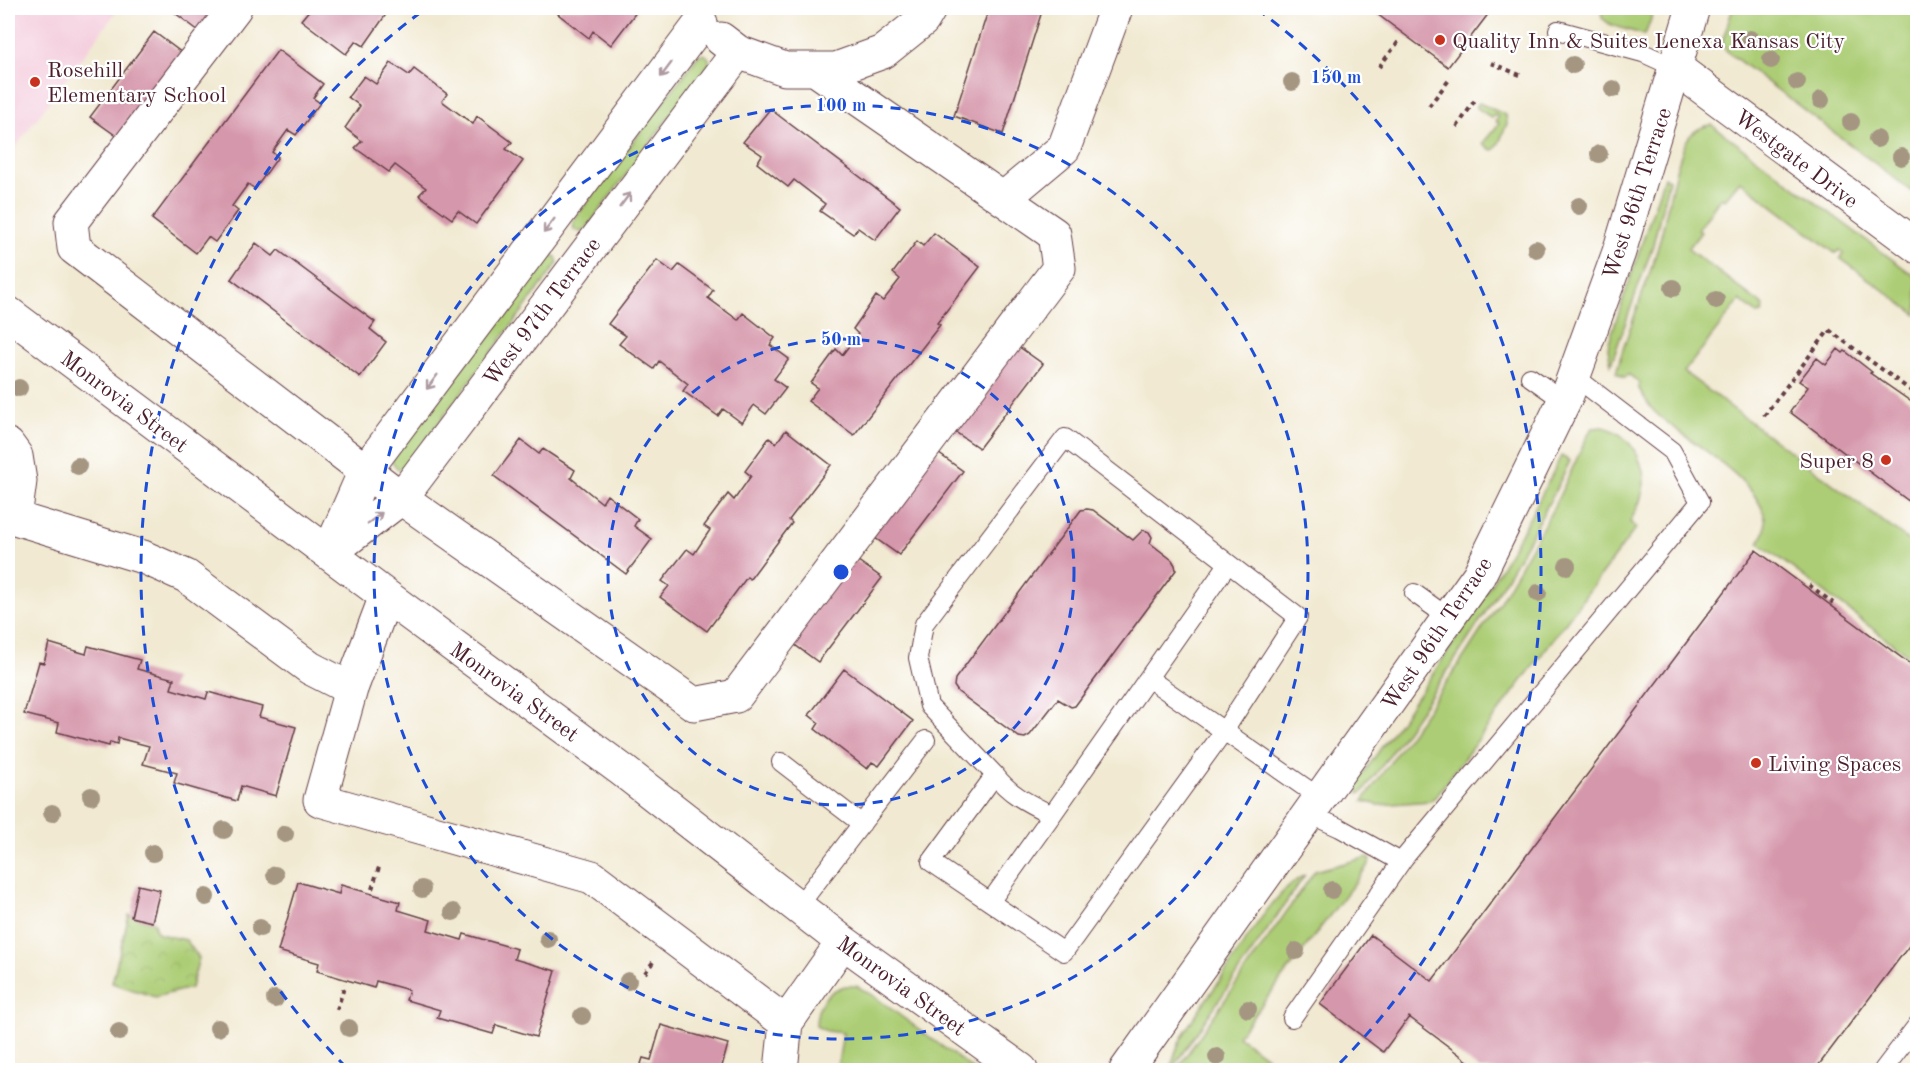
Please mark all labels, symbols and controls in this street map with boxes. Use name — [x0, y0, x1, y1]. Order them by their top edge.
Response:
place label: Quality Inn & Suites Lenexa Kansas City — [1452, 31, 1846, 53]
marker: Quality Inn & Suites Lenexa Kansas City — [1433, 33, 1447, 47]
place label: Rosehill Elementary School — [47, 60, 226, 107]
one-way arrow — [660, 61, 672, 77]
text: 150 m — [1311, 69, 1361, 87]
marker: Rosehill Elementary School — [28, 75, 42, 89]
text: 100 m — [816, 97, 866, 115]
street label: West 96th Terrace — [1600, 105, 1676, 282]
street label: Westgate Drive — [1730, 106, 1862, 213]
one-way arrow — [618, 193, 631, 209]
one-way arrow — [543, 217, 555, 233]
street label: West 97th Terrace — [480, 234, 605, 390]
text: 50 m — [821, 331, 861, 349]
street label: Monrovia Street — [56, 348, 192, 457]
one-way arrow — [426, 373, 438, 389]
place label: Super 8 — [1799, 451, 1874, 473]
marker: Super 8 — [1879, 453, 1893, 467]
one-way arrow — [367, 511, 383, 524]
street label: West 96th Terrace — [1378, 554, 1497, 715]
centre of rings — [831, 562, 851, 582]
street label: Monrovia Street — [445, 639, 582, 747]
place label: Living Spaces — [1768, 754, 1901, 776]
marker: Living Spaces — [1749, 756, 1763, 770]
street label: Monrovia Street — [832, 933, 969, 1041]

